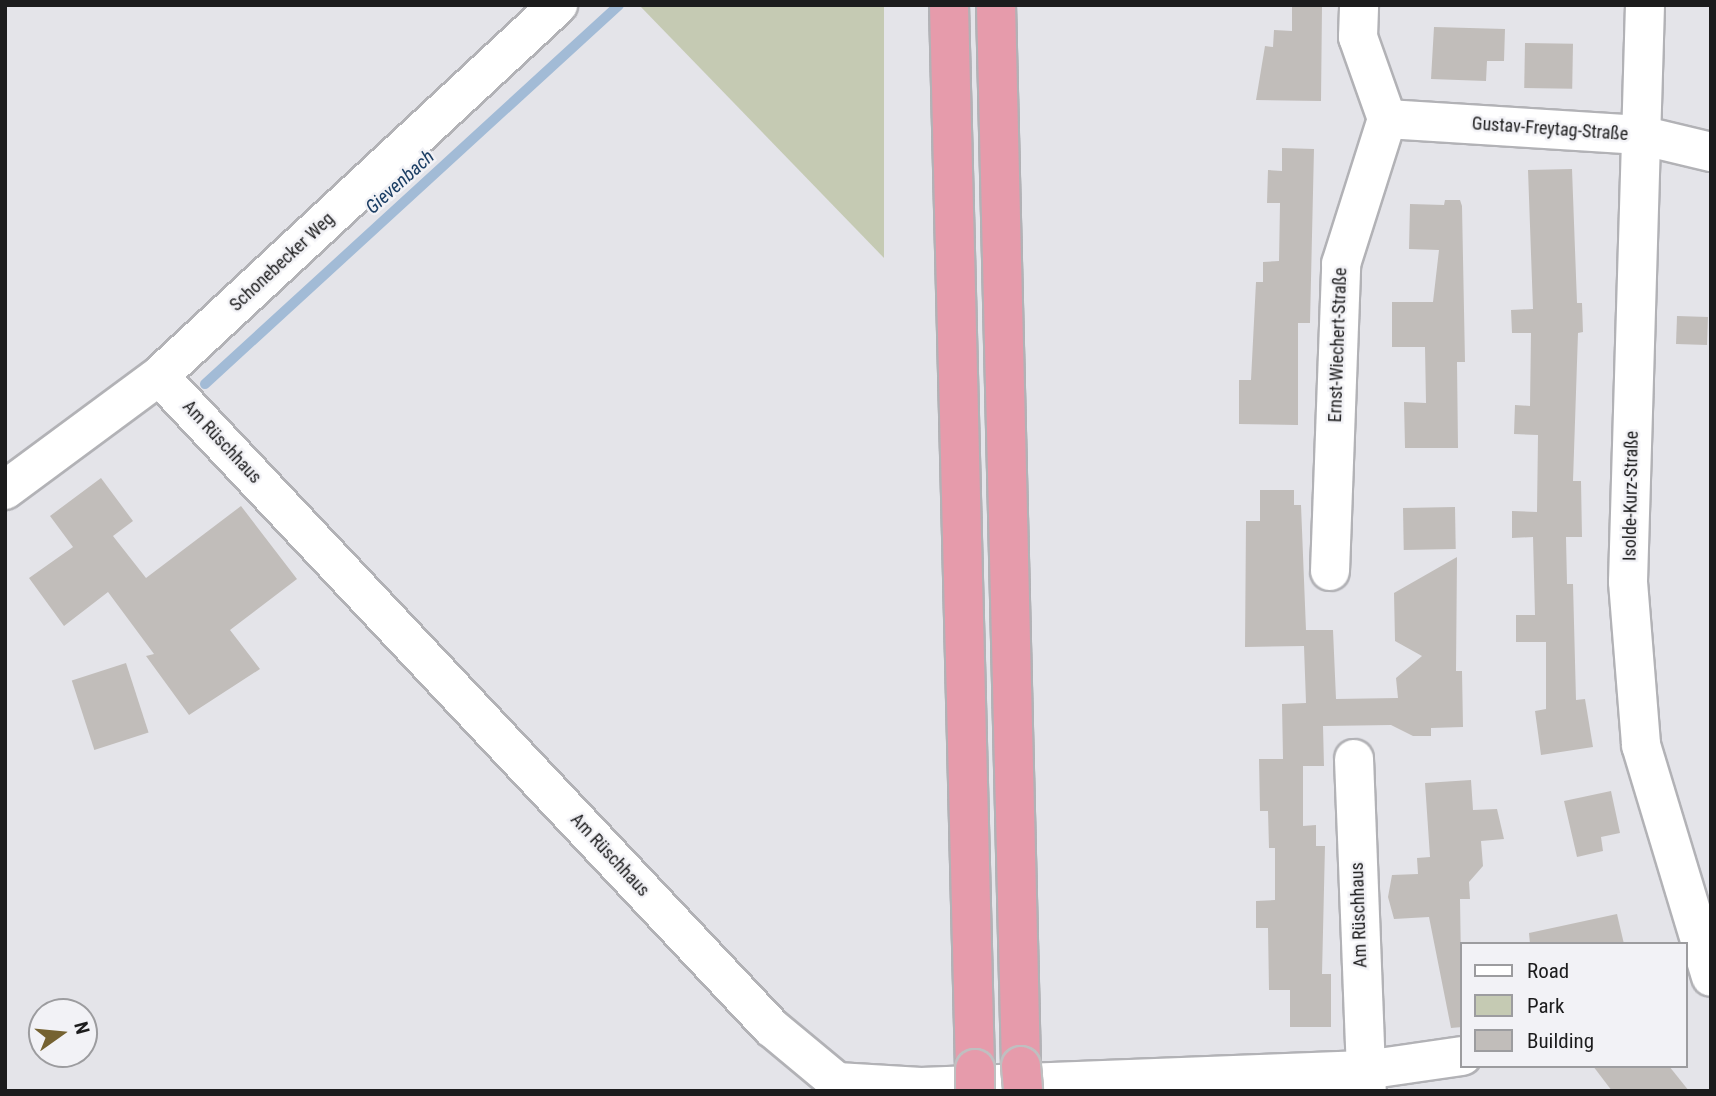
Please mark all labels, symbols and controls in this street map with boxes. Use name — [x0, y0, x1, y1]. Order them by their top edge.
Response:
street label: Gustav-Freytag-Straße — [1471, 113, 1629, 145]
water label: Gievenbach — [361, 145, 439, 219]
street label: Schonebecker Weg — [225, 208, 339, 316]
street label: Ernst-Wiechert-Straße — [1325, 267, 1351, 423]
street label: Am Rüschhaus — [178, 396, 266, 488]
street label: Isolde-Kurz-Straße — [1619, 431, 1643, 561]
street label: Am Rüschhaus — [566, 809, 654, 901]
street label: Am Rüschhaus — [1346, 862, 1372, 968]
legend — [1460, 942, 1688, 1068]
text: Road — [1527, 959, 1569, 983]
text: Park — [1527, 994, 1564, 1018]
north arrow — [28, 998, 98, 1068]
text: N — [69, 1019, 94, 1037]
text: Building — [1527, 1029, 1594, 1053]

